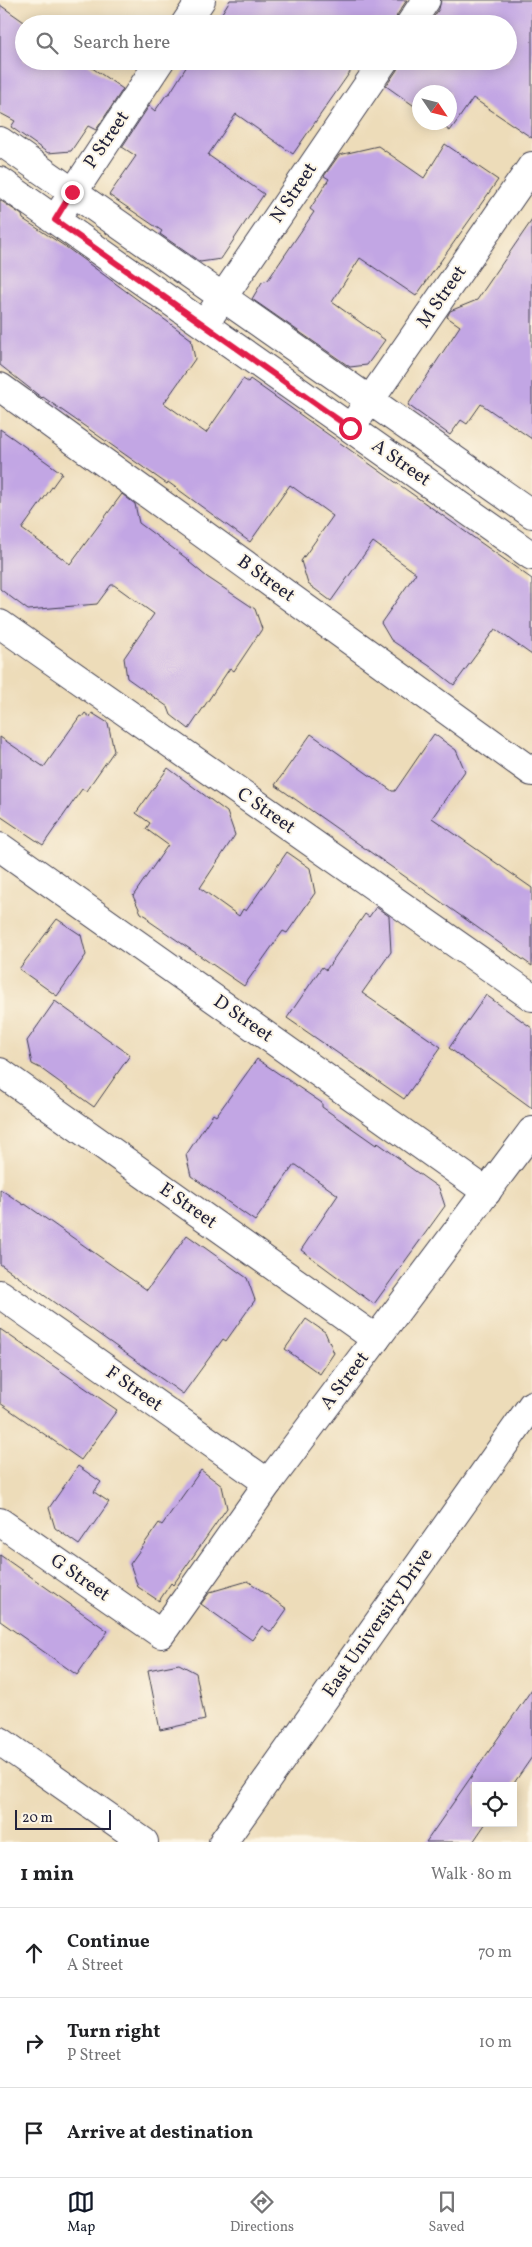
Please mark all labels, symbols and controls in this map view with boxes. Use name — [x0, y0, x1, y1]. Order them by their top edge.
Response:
search box — [15, 15, 517, 70]
icon: search — [33, 29, 61, 57]
text: Search here — [73, 30, 170, 56]
north arrow — [412, 85, 457, 130]
street label: P Street — [78, 106, 136, 174]
street label: N Street — [264, 157, 324, 228]
route end — [61, 181, 84, 204]
street label: M Street — [411, 260, 473, 334]
route start — [339, 417, 362, 440]
street label: A Street — [366, 433, 436, 493]
street label: B Street — [232, 549, 300, 609]
street label: C Street — [232, 781, 301, 841]
street label: D Street — [208, 989, 278, 1049]
street label: E Street — [154, 1177, 222, 1235]
street label: A Street — [314, 1346, 376, 1416]
street label: F Street — [100, 1360, 168, 1418]
street label: East University Drive — [317, 1543, 439, 1703]
street label: G Street — [45, 1548, 115, 1608]
map controls — [472, 1782, 517, 1827]
button: locate — [472, 1782, 517, 1827]
scale bar — [15, 1807, 111, 1830]
text: 20 m — [22, 1809, 53, 1828]
text: 1 min — [20, 1860, 74, 1889]
text: Walk · 80 m — [431, 1864, 512, 1886]
text: Continue — [67, 1929, 150, 1955]
icon: ahead — [20, 1939, 48, 1967]
text: 70 m — [478, 1942, 512, 1964]
text: A Street — [67, 1955, 123, 1977]
text: Turn right — [67, 2019, 160, 2045]
icon: right — [20, 2029, 48, 2057]
text: 10 m — [479, 2032, 512, 2054]
text: P Street — [67, 2045, 121, 2067]
icon: arrive — [20, 2119, 48, 2147]
text: Arrive at destination — [67, 2120, 253, 2146]
tab: Map — [67, 2188, 95, 2237]
tab: Directions — [230, 2188, 294, 2237]
tab: Saved — [429, 2188, 465, 2237]

